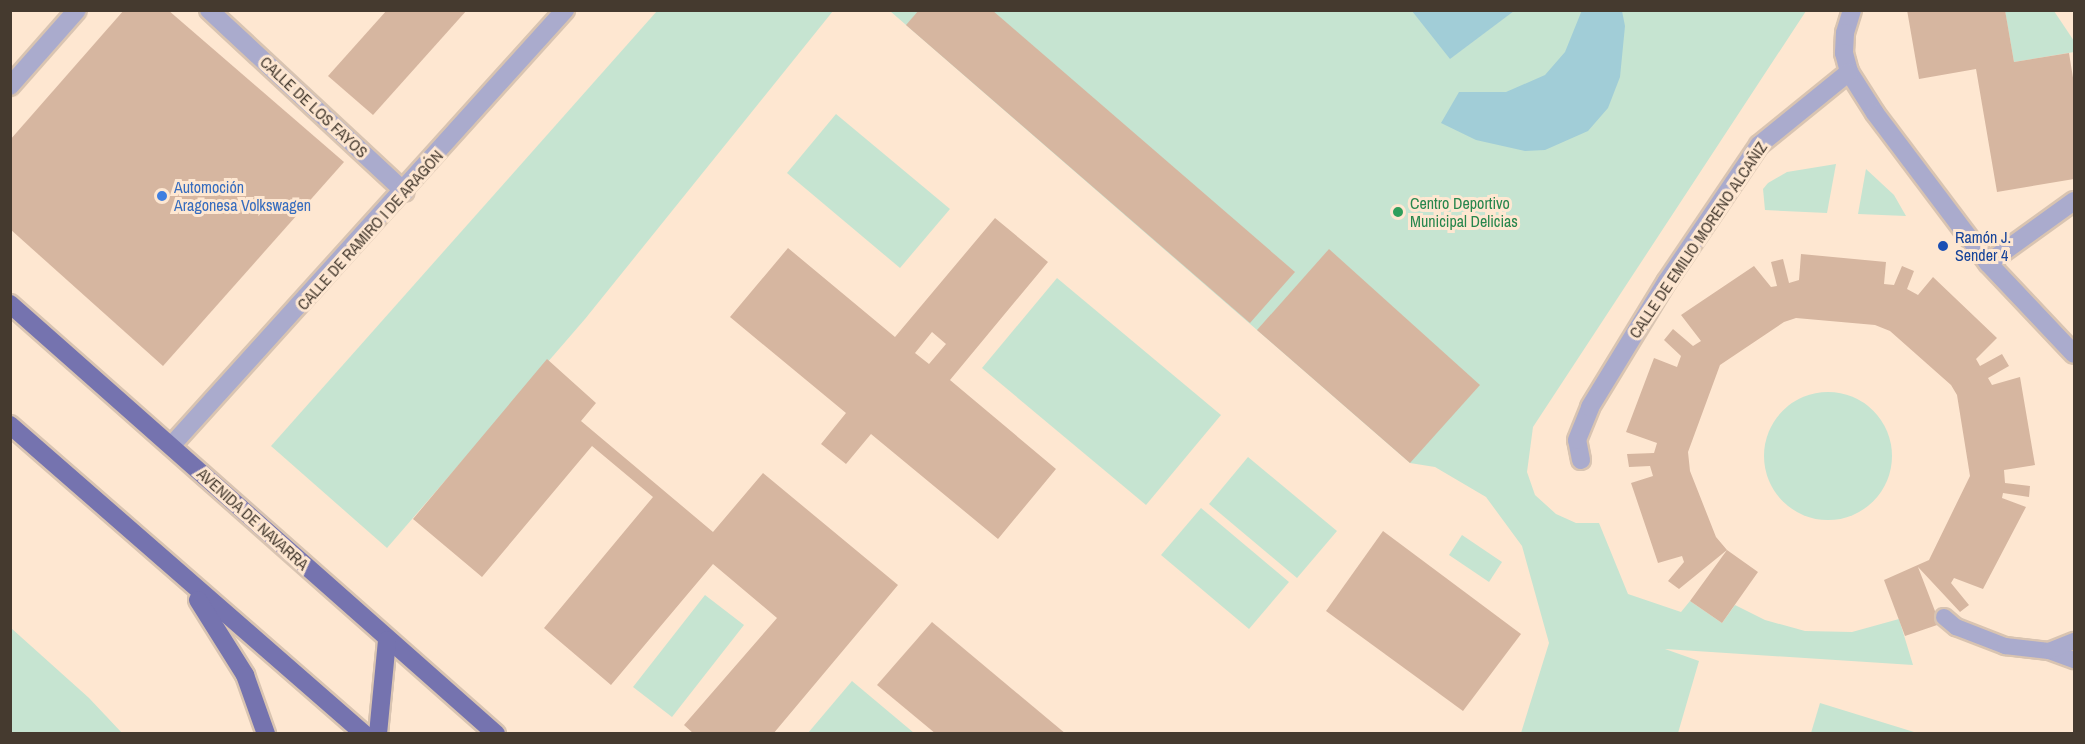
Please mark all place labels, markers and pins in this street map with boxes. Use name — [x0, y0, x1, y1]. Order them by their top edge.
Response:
place label: Automoción Aragonesa Volkswagen — [174, 177, 311, 215]
marker: Automoción Aragonesa Volkswagen — [155, 189, 169, 203]
place label: Centro Deportivo Municipal Delicias — [1410, 193, 1518, 231]
marker: Centro Deportivo Municipal Delicias — [1391, 205, 1405, 219]
place label: Ramón J. Sender 4 — [1955, 227, 2011, 265]
marker: Ramón J. Sender 4 — [1936, 239, 1950, 253]

